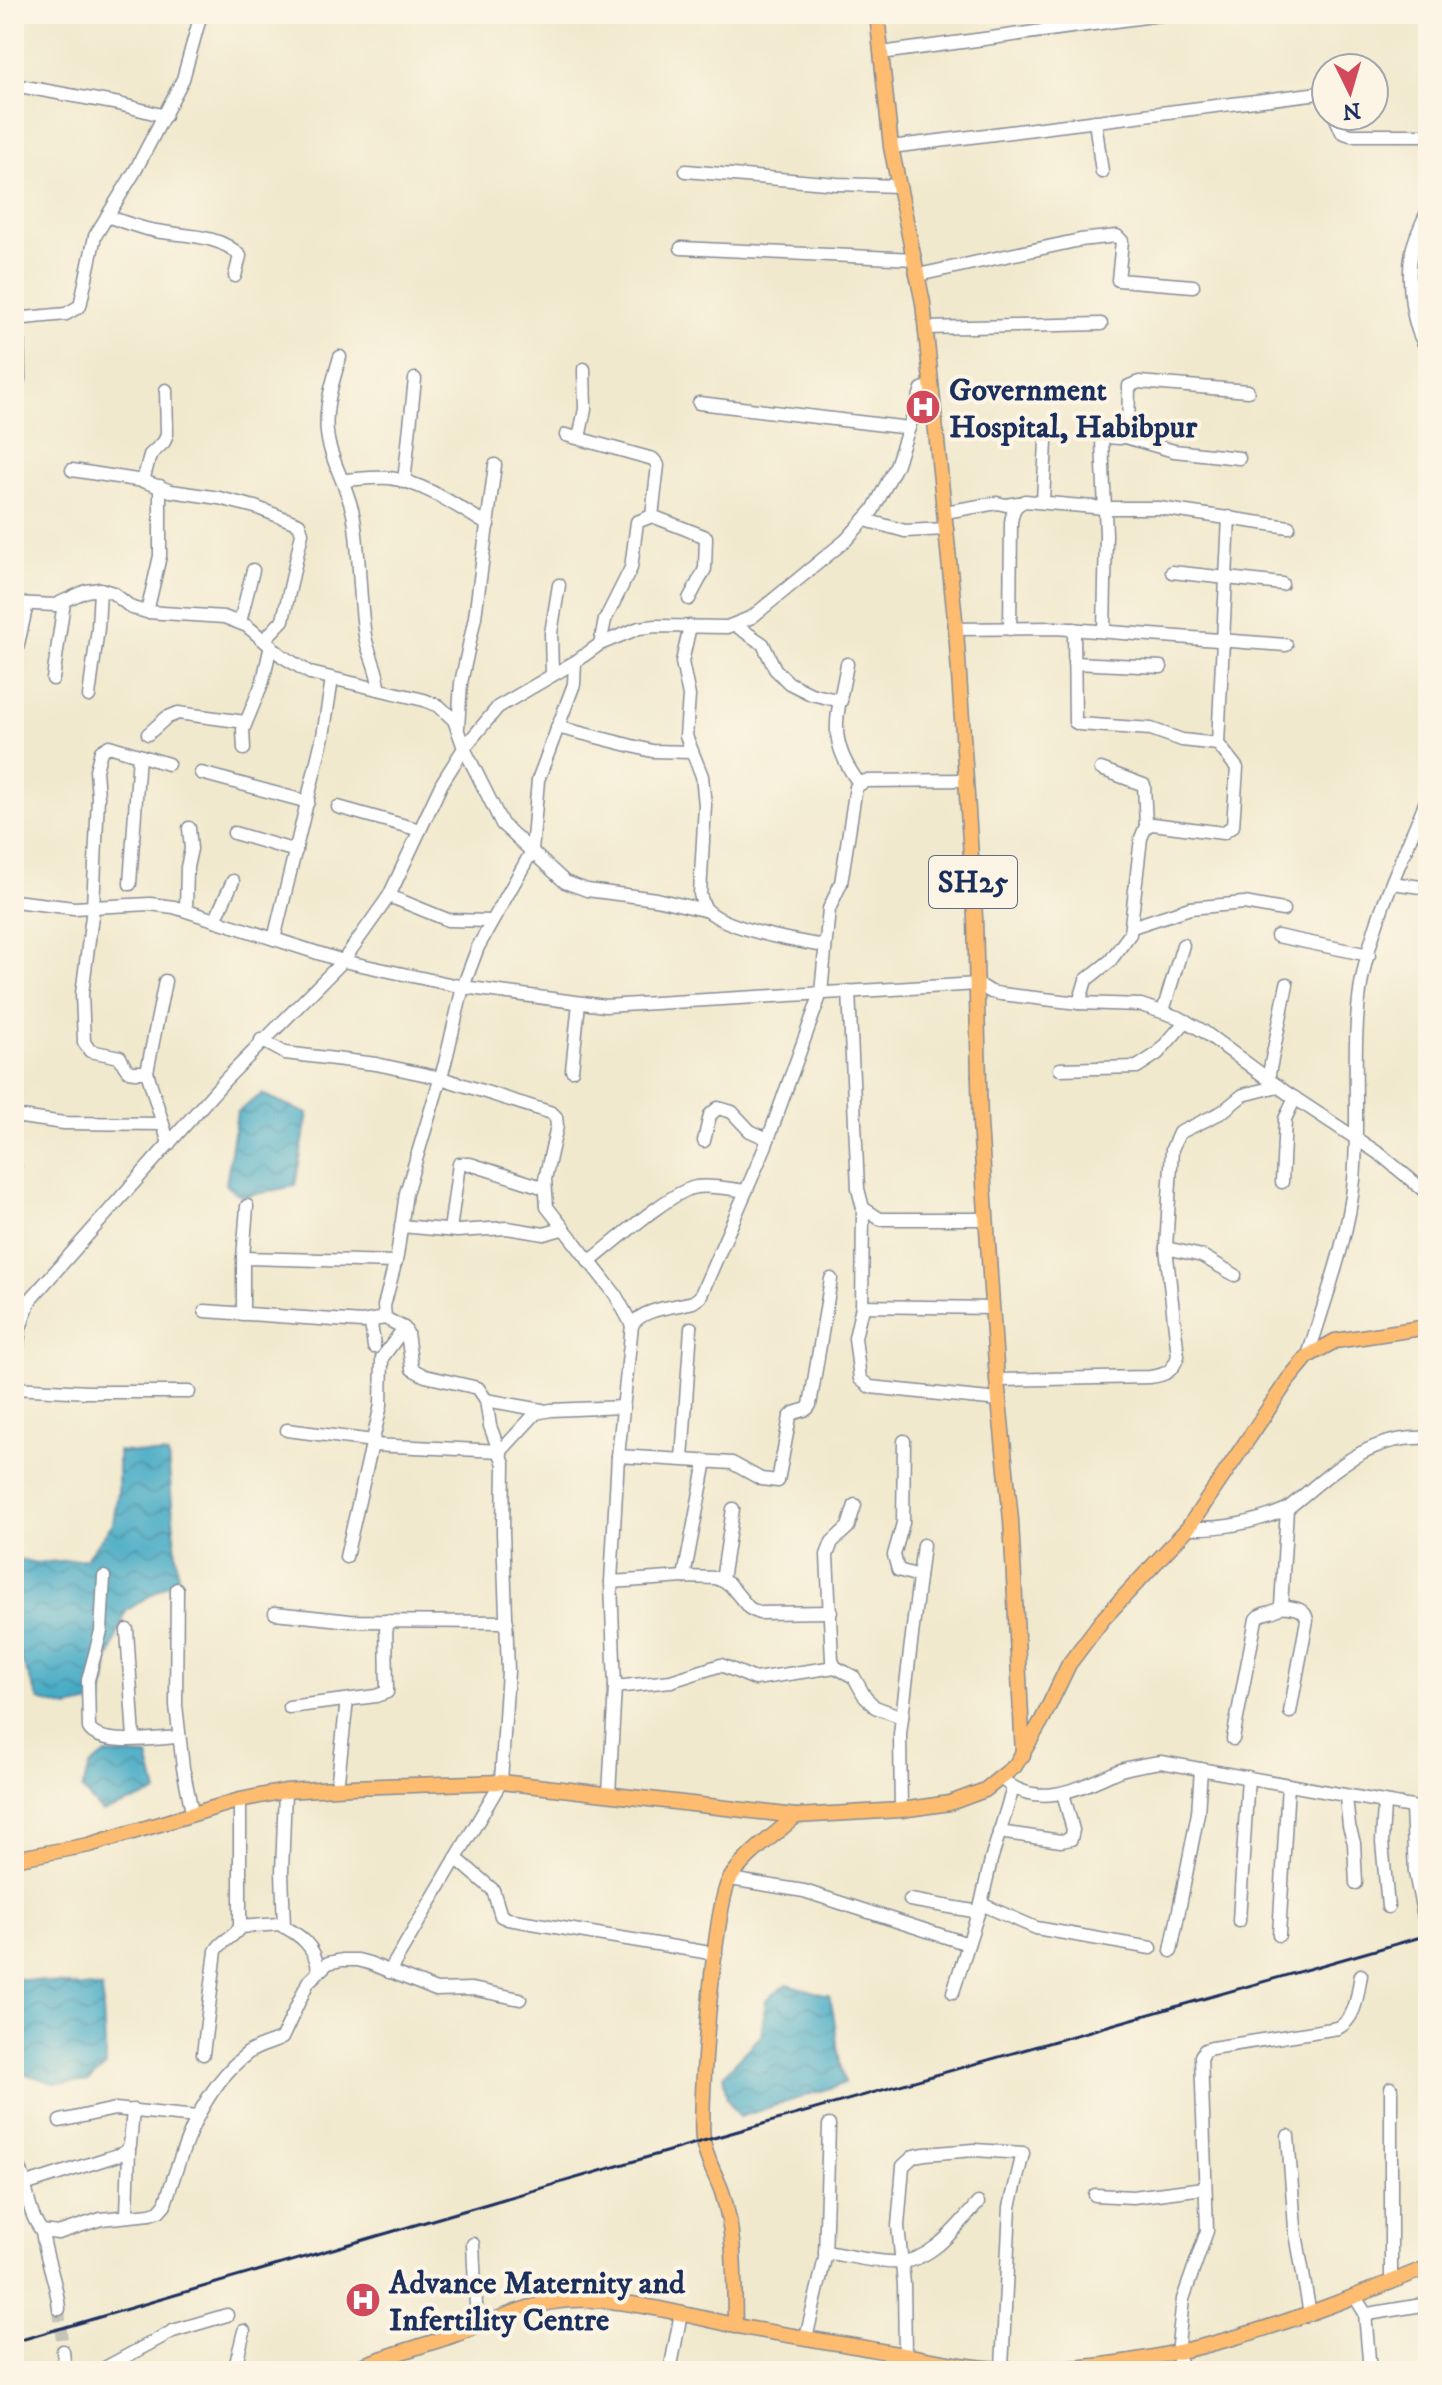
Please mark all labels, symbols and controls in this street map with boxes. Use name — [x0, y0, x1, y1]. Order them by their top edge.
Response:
north arrow — [1310, 52, 1390, 132]
text: N — [1341, 96, 1362, 125]
place label: Government Hospital, Habibpur — [949, 371, 1198, 448]
hospital icon: Government Hospital, Habibpur — [904, 388, 942, 426]
road number: SH25 — [929, 856, 1017, 908]
place label: Advance Maternity and Infertility Centre — [388, 2264, 686, 2341]
hospital icon: Advance Maternity and Infertility Centre — [344, 2281, 382, 2319]

